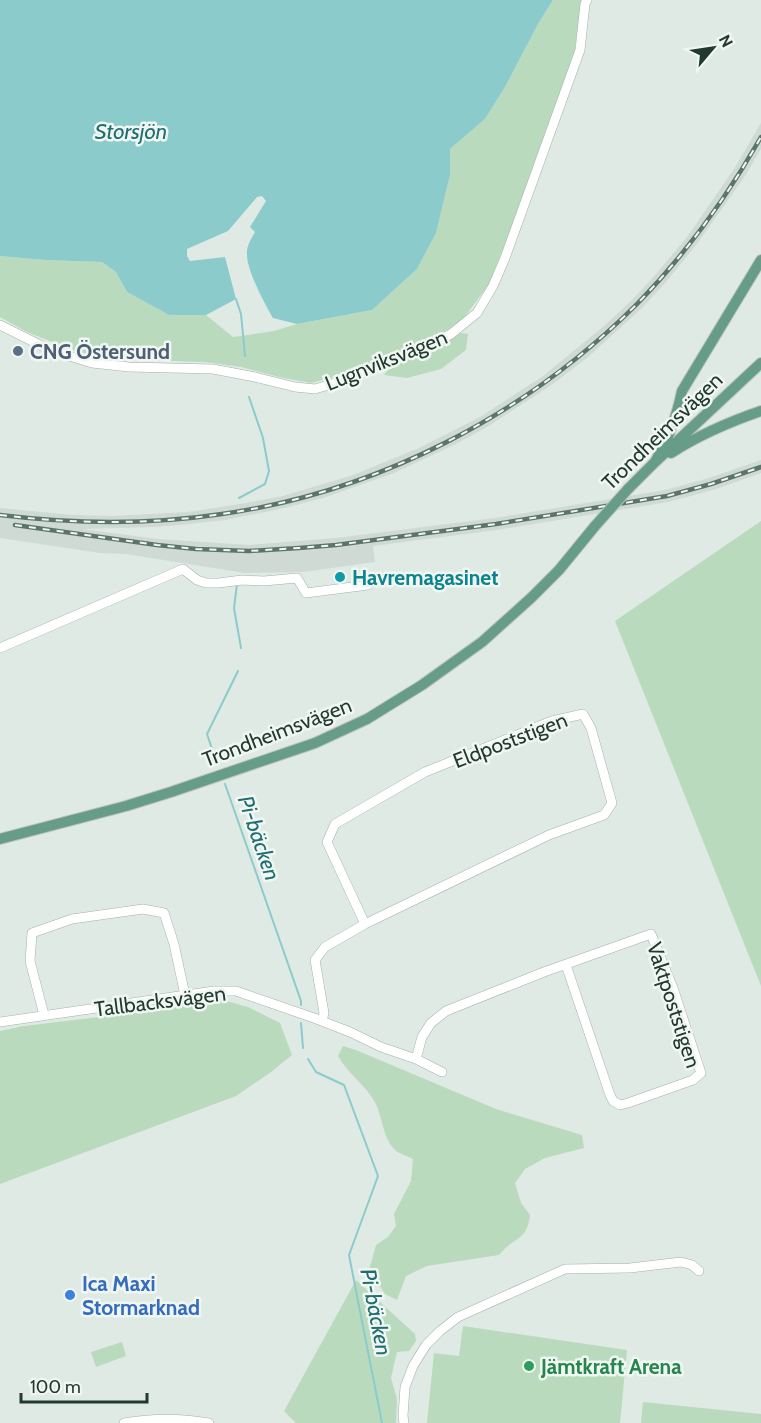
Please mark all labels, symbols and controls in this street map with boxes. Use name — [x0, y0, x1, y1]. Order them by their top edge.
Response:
north arrow — [683, 18, 743, 78]
text: N — [715, 31, 737, 51]
water label: Storsjön — [95, 118, 167, 145]
street label: Lugnviksvägen — [321, 324, 451, 396]
place label: CNG Östersund — [30, 339, 170, 364]
marker: CNG Östersund — [11, 344, 25, 358]
street label: Trondheimsvägen — [597, 367, 727, 495]
place label: Havremagasinet — [352, 565, 498, 590]
marker: Havremagasinet — [333, 570, 347, 584]
street label: Trondheimsvägen — [199, 692, 355, 772]
street label: Eldpoststigen — [449, 707, 571, 773]
water label: Pi-bäcken — [232, 792, 286, 884]
street label: Vaktpoststigen — [642, 939, 706, 1071]
street label: Tallbacksvägen — [93, 981, 227, 1021]
water label: Pi-bäcken — [354, 1266, 398, 1358]
place label: Ica Maxi Stormarknad — [82, 1271, 200, 1320]
marker: Ica Maxi Stormarknad — [63, 1288, 77, 1302]
place label: Jämtkraft Arena — [540, 1354, 682, 1379]
marker: Jämtkraft Arena — [522, 1359, 536, 1373]
scale bar — [21, 1366, 147, 1404]
text: 100 m — [30, 1376, 81, 1398]

